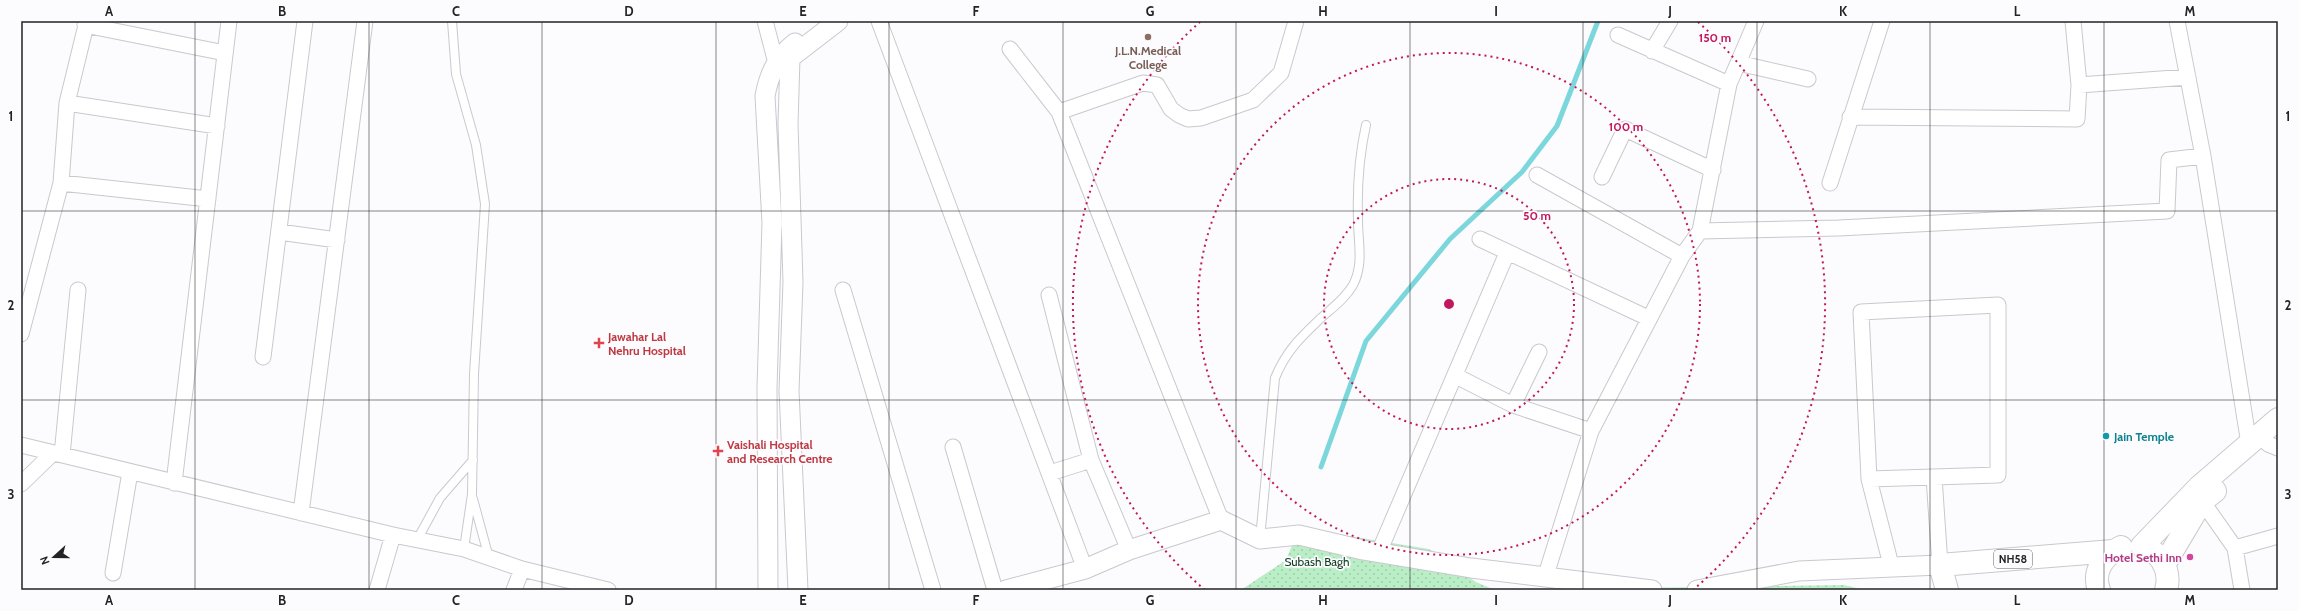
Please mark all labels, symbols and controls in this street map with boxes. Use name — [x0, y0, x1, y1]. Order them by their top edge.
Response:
text: A — [105, 3, 114, 19]
text: B — [278, 3, 286, 19]
text: C — [452, 3, 460, 19]
text: D — [624, 3, 634, 19]
text: E — [799, 3, 807, 19]
text: F — [973, 3, 980, 19]
text: G — [1146, 3, 1155, 19]
text: H — [1318, 3, 1328, 19]
text: I — [1494, 3, 1498, 19]
text: J — [1667, 3, 1672, 19]
text: K — [1839, 3, 1848, 19]
text: L — [2014, 3, 2021, 19]
text: M — [2185, 3, 2196, 19]
text: 150 m — [1699, 30, 1731, 45]
marker: J.L.N.Medical College — [1143, 32, 1153, 42]
place label: J.L.N.Medical College — [1114, 43, 1181, 72]
text: 1 — [9, 108, 13, 124]
text: 1 — [2286, 108, 2290, 124]
text: 100 m — [1609, 119, 1643, 134]
text: 50 m — [1523, 208, 1551, 223]
text: 2 — [8, 297, 15, 313]
centre of rings — [1442, 297, 1456, 311]
text: 2 — [2285, 297, 2292, 313]
place label: Jawahar Lal Nehru Hospital — [607, 329, 686, 358]
marker: Jawahar Lal Nehru Hospital — [593, 337, 605, 349]
place label: Jain Temple — [2113, 429, 2174, 444]
marker: Jain Temple — [2101, 431, 2111, 441]
place label: Vaishali Hospital and Research Centre — [727, 437, 833, 466]
marker: Vaishali Hospital and Research Centre — [712, 445, 724, 457]
text: 3 — [7, 486, 15, 502]
text: 3 — [2284, 486, 2292, 502]
north arrow — [34, 537, 74, 577]
road number: NH58 — [1994, 550, 2032, 568]
place label: Hotel Sethi Inn — [2104, 550, 2182, 565]
marker: Hotel Sethi Inn — [2185, 552, 2195, 562]
text: N — [37, 554, 53, 567]
park label: Subash Bagh — [1284, 554, 1350, 569]
text: A — [105, 592, 114, 608]
text: B — [278, 592, 286, 608]
text: C — [452, 592, 460, 608]
text: D — [624, 592, 634, 608]
text: E — [799, 592, 807, 608]
text: F — [973, 592, 980, 608]
text: G — [1146, 592, 1155, 608]
text: H — [1318, 592, 1328, 608]
text: I — [1494, 592, 1498, 608]
text: J — [1667, 592, 1672, 608]
text: K — [1839, 592, 1848, 608]
text: L — [2014, 592, 2021, 608]
text: M — [2185, 592, 2196, 608]

